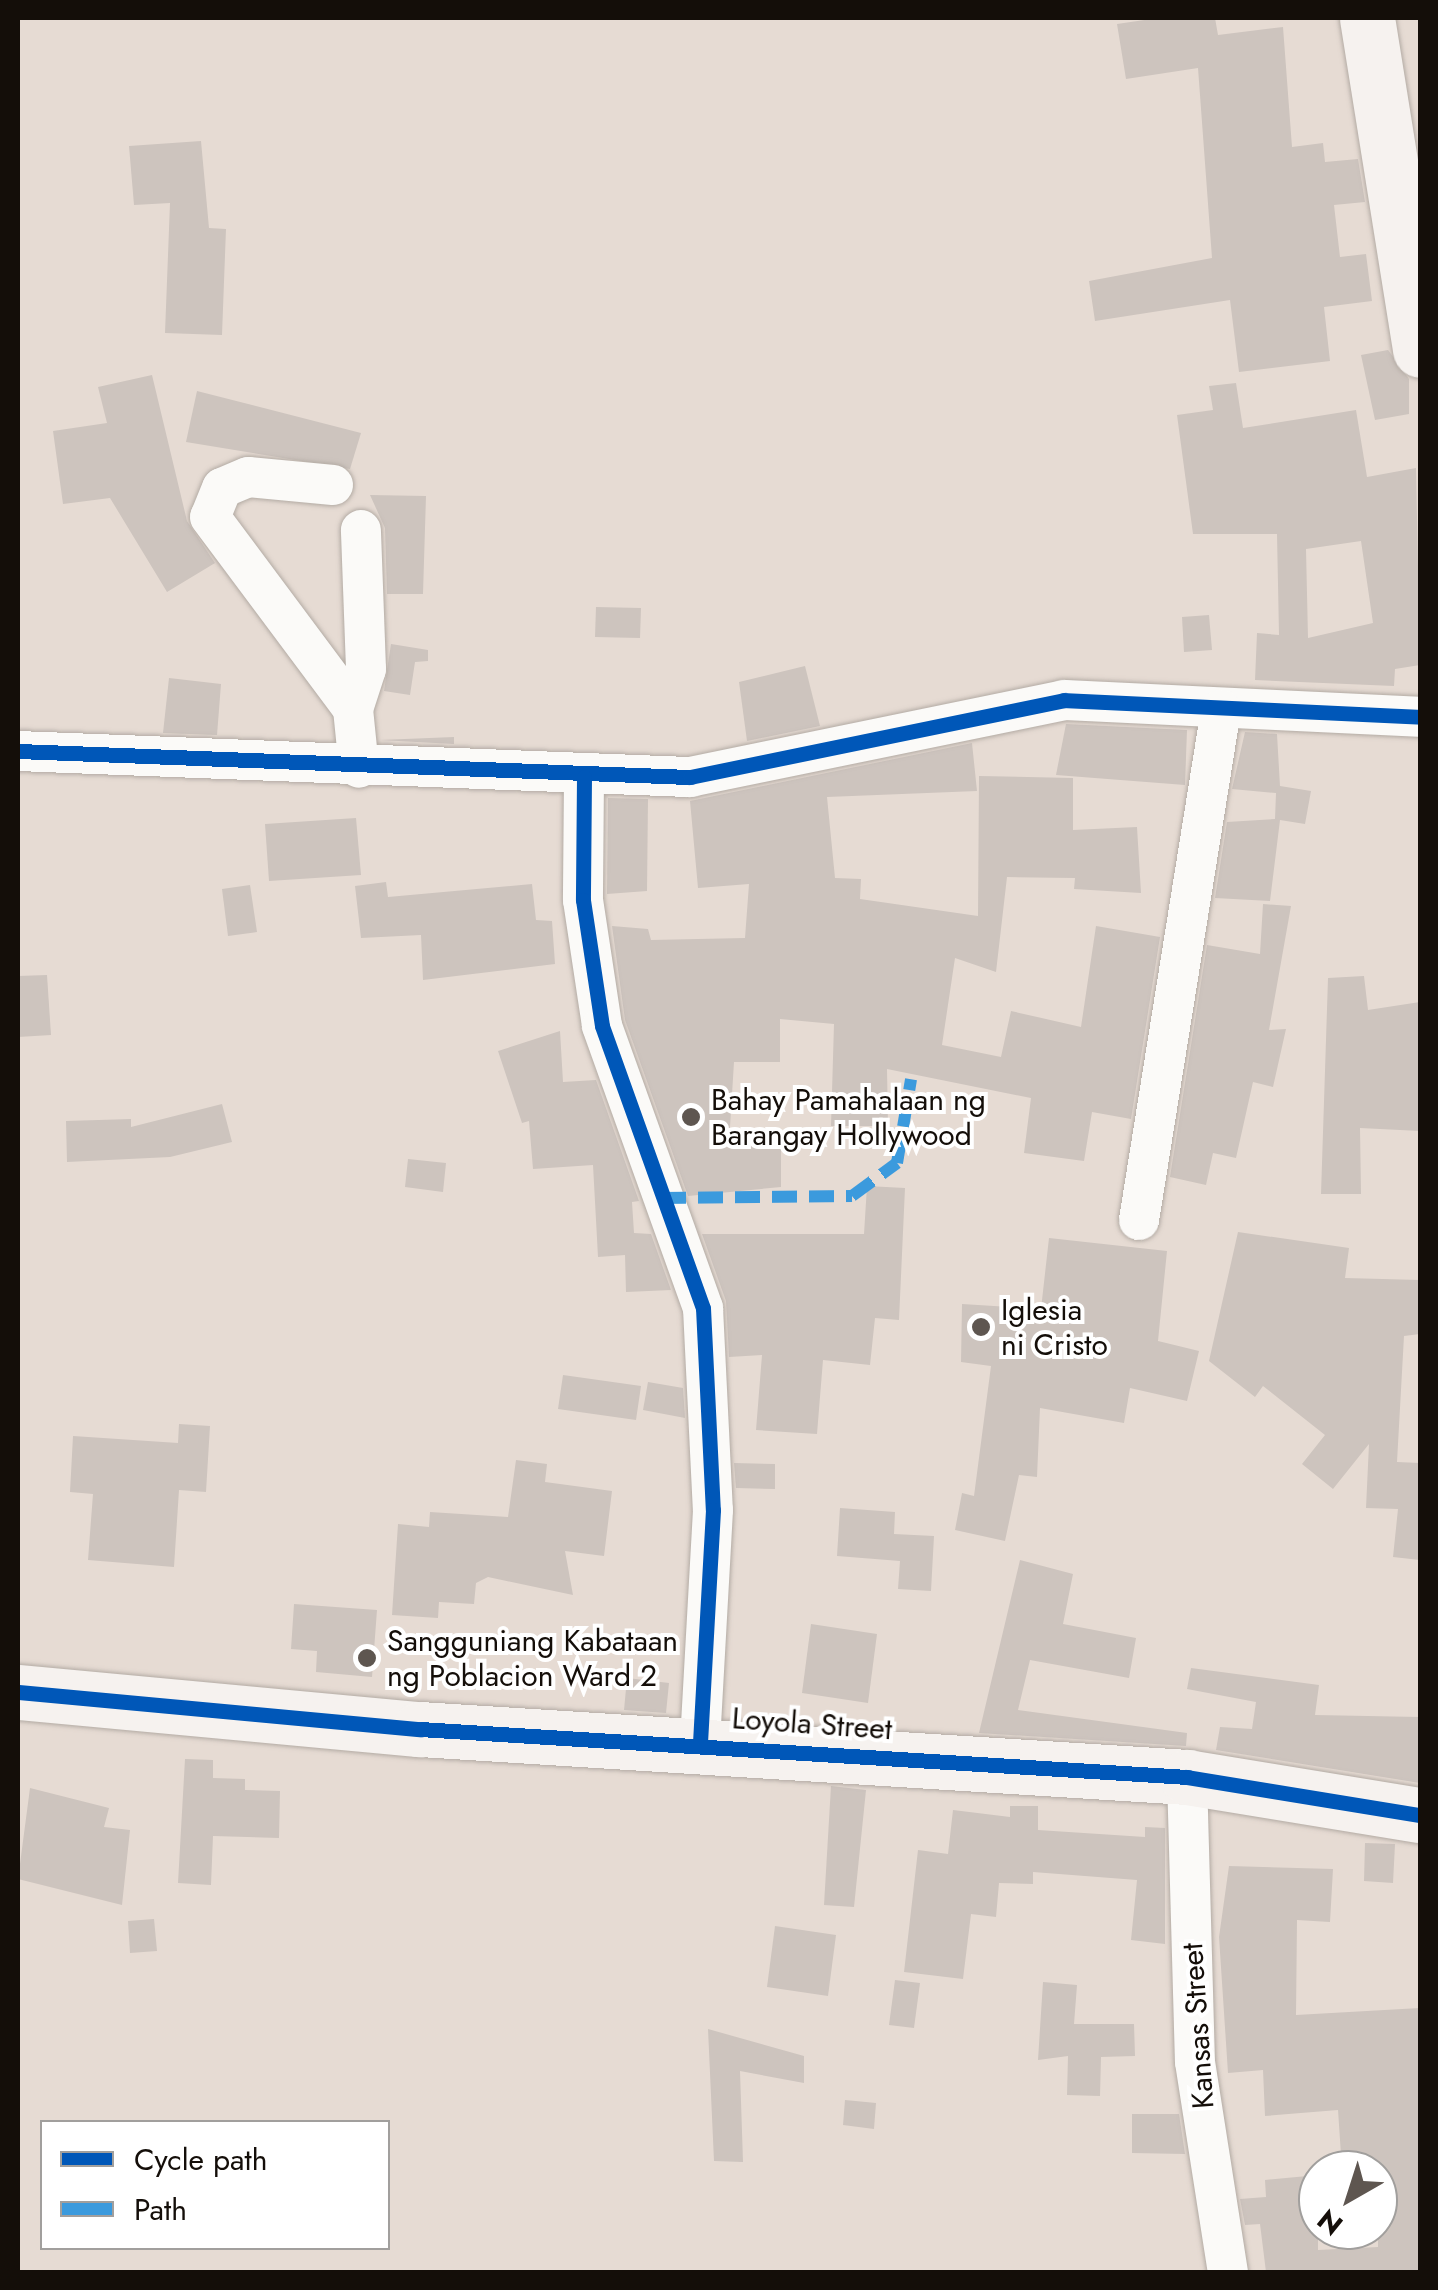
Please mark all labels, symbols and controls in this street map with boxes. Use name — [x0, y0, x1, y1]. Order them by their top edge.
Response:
place label: Bahay Pamahalaan ng Barangay Hollywood — [711, 1082, 986, 1152]
marker: Bahay Pamahalaan ng Barangay Hollywood — [680, 1106, 702, 1128]
place label: Iglesia ni Cristo — [1001, 1292, 1108, 1362]
marker: Iglesia ni Cristo — [970, 1316, 992, 1338]
place label: Sangguniang Kabataan ng Poblacion Ward 2 — [387, 1623, 678, 1694]
marker: Sangguniang Kabataan ng Poblacion Ward 2 — [356, 1647, 378, 1669]
street label: Loyola Street — [731, 1700, 893, 1748]
street label: Kansas Street — [1174, 1942, 1222, 2110]
legend — [40, 2120, 390, 2250]
text: Cycle path — [134, 2138, 267, 2181]
north arrow — [1298, 2150, 1398, 2250]
text: Path — [134, 2188, 187, 2231]
text: N — [1309, 2199, 1352, 2245]

